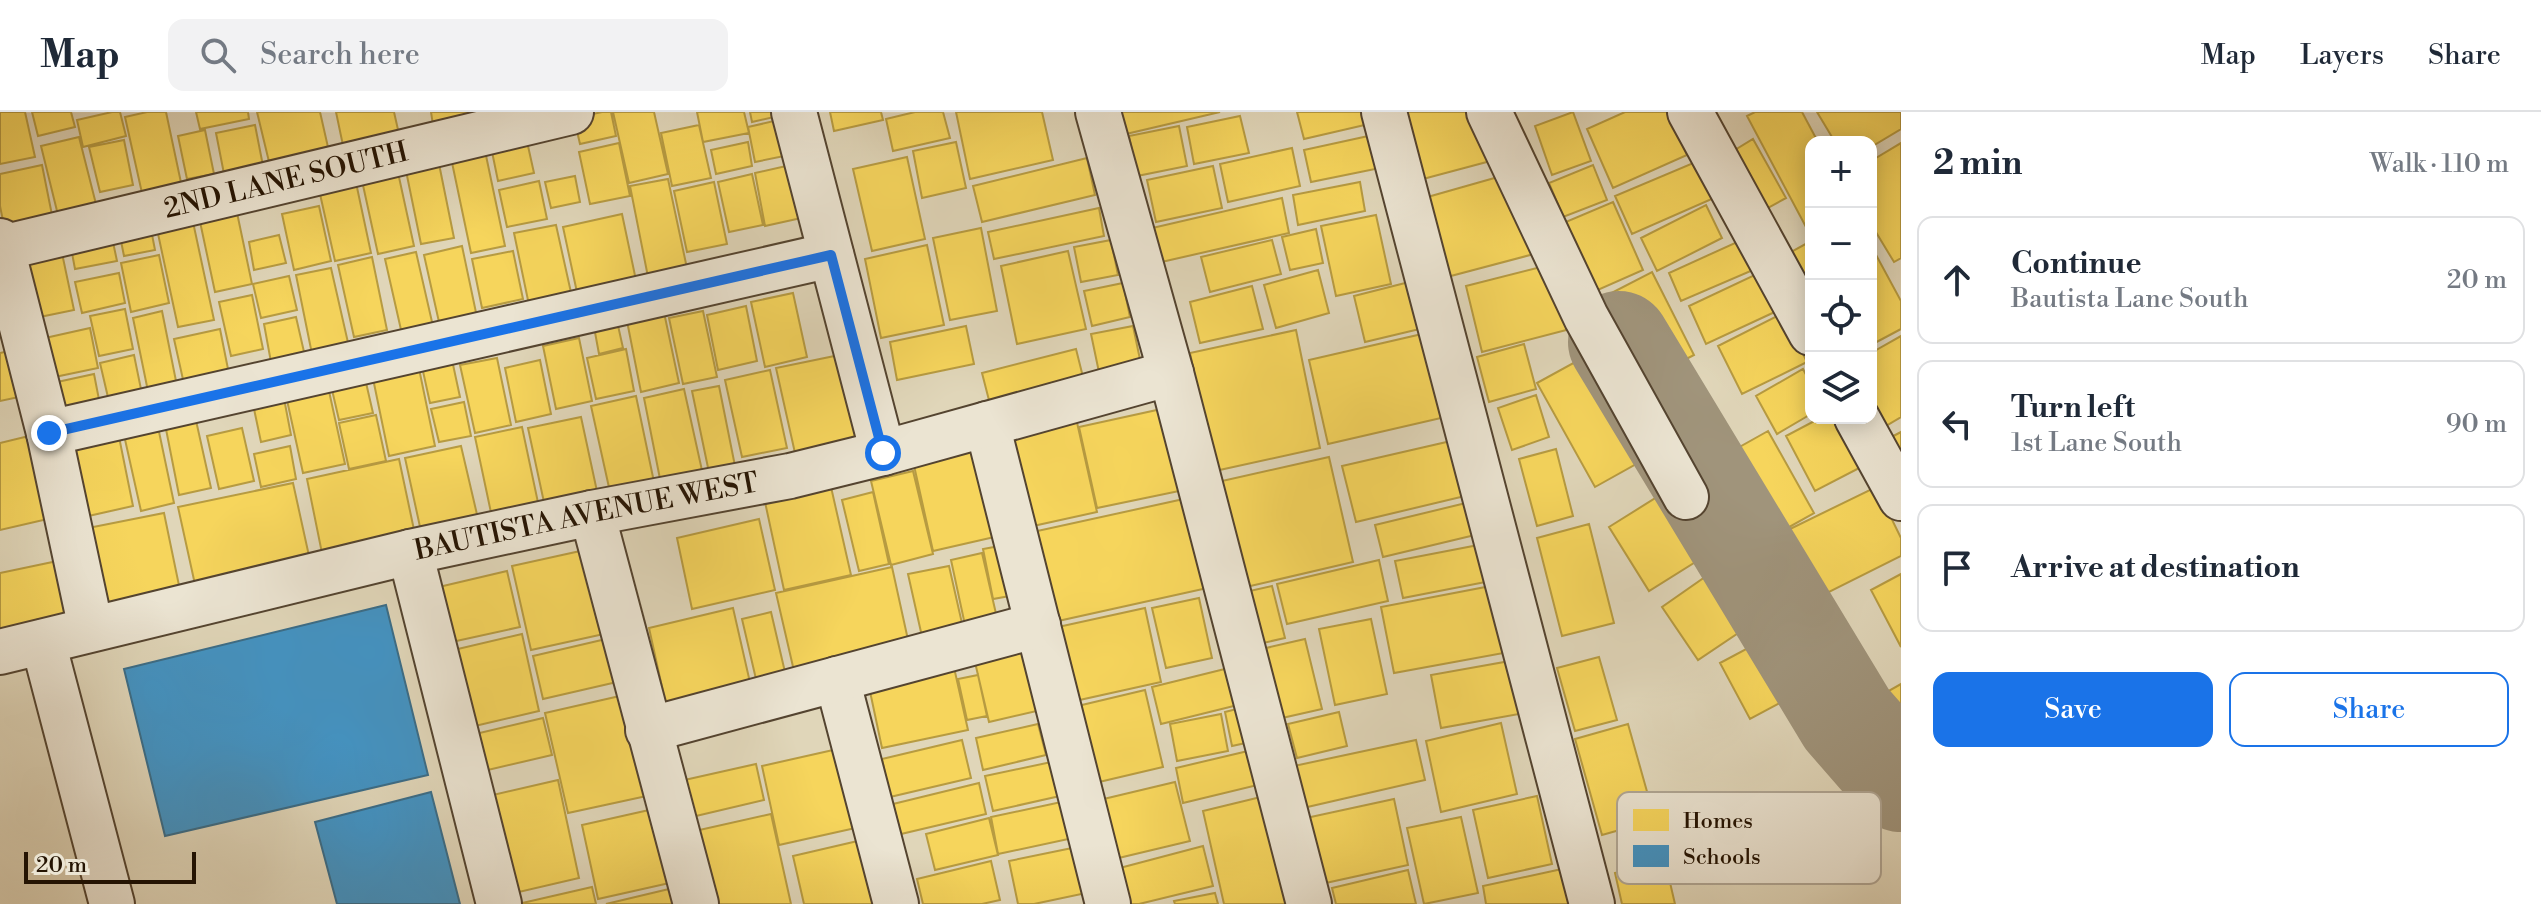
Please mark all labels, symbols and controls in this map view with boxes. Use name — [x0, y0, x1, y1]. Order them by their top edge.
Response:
search box — [168, 19, 728, 91]
text: Map — [40, 32, 120, 79]
icon: search — [196, 33, 240, 77]
text: Search here — [260, 36, 420, 74]
text: Map — [2201, 38, 2256, 73]
text: Layers — [2300, 38, 2384, 73]
text: Share — [2428, 38, 2501, 73]
street label: 2ND LANE SOUTH — [160, 134, 412, 226]
map controls — [1805, 136, 1877, 424]
button: + — [1805, 136, 1877, 208]
text: 2 min — [1933, 143, 2022, 185]
text: Walk · 110 m — [2370, 148, 2509, 180]
button: − — [1805, 208, 1877, 280]
text: Continue — [2011, 245, 2142, 283]
icon: ahead — [1935, 258, 1979, 302]
text: 20 m — [2447, 264, 2507, 296]
button: locate — [1805, 280, 1877, 352]
text: Bautista Lane South — [2011, 283, 2248, 315]
button: layers — [1805, 352, 1877, 424]
text: Turn left — [2011, 389, 2135, 427]
icon: left — [1935, 402, 1979, 446]
text: 90 m — [2446, 408, 2507, 440]
route end — [31, 415, 67, 451]
text: 1st Lane South — [2011, 427, 2182, 459]
route start — [865, 435, 901, 471]
street label: BAUTISTA AVENUE WEST — [410, 465, 761, 568]
icon: arrive — [1935, 546, 1979, 590]
text: Arrive at destination — [2011, 549, 2300, 587]
button: Save — [1933, 672, 2213, 747]
button: Share — [2229, 672, 2509, 747]
legend — [1617, 792, 1881, 884]
text: Homes — [1683, 808, 1753, 835]
text: Schools — [1683, 844, 1761, 871]
scale bar — [24, 848, 196, 884]
text: 20 m — [36, 852, 87, 879]

